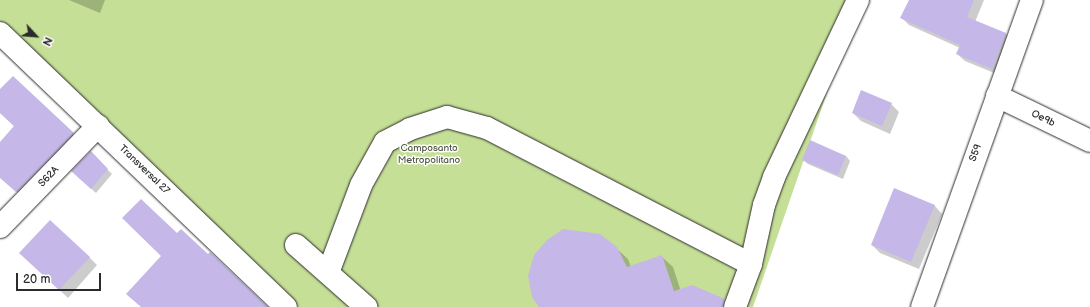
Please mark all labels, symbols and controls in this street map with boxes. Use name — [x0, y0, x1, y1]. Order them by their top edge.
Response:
north arrow — [16, 16, 56, 56]
text: N — [40, 35, 55, 48]
street label: Oe9b — [1029, 108, 1057, 130]
park label: Camposanto Metropolitano — [398, 142, 460, 166]
street label: Transversal 27 — [116, 143, 172, 197]
street label: S59 — [967, 143, 985, 163]
street label: S62A — [36, 164, 62, 190]
scale bar — [18, 265, 103, 291]
text: 20 m — [23, 272, 50, 287]

